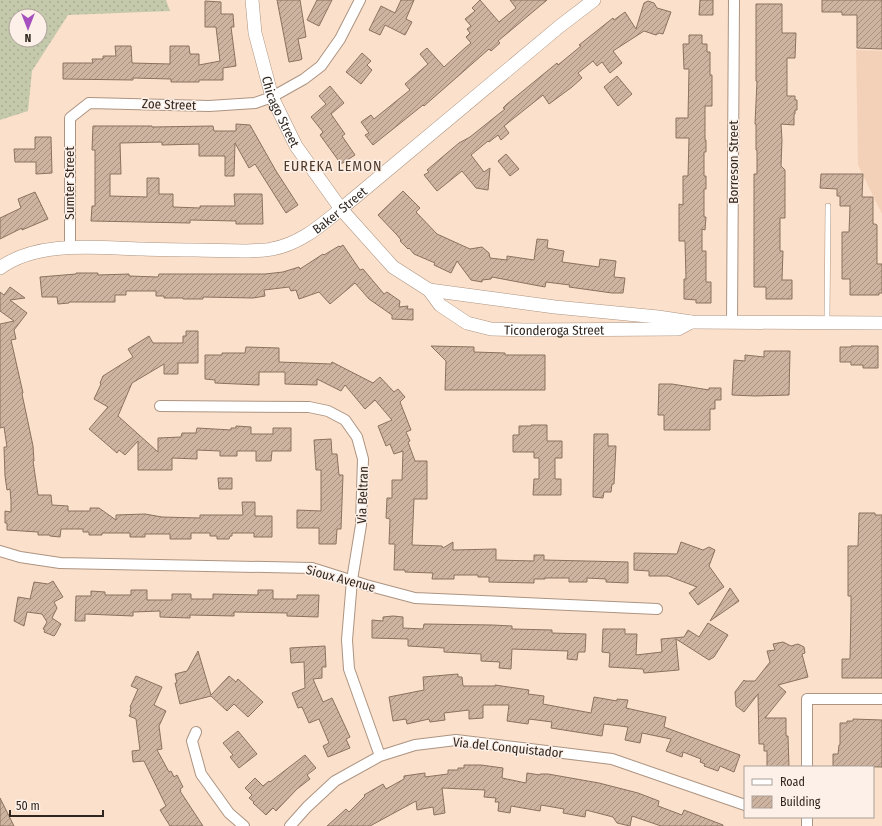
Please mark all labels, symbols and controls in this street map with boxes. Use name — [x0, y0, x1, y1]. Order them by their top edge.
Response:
north arrow — [8, 8, 48, 48]
text: N — [25, 31, 31, 44]
street label: Chicago Street — [259, 74, 303, 150]
street label: Zoe Street — [142, 96, 197, 113]
street label: Borreson Street — [726, 120, 741, 204]
street label: Sumter Street — [62, 146, 77, 220]
district label: EUREKA LEMON — [284, 158, 382, 175]
street label: Baker Street — [310, 183, 370, 237]
street label: Ticonderoga Street — [504, 322, 605, 338]
street label: Via Beltran — [354, 466, 371, 524]
street label: Sioux Avenue — [305, 562, 377, 595]
street label: Via del Conquistador — [452, 734, 564, 761]
legend — [744, 766, 874, 818]
text: Road — [780, 775, 805, 789]
scale bar — [10, 792, 103, 818]
text: Building — [780, 795, 821, 809]
text: 50 m — [16, 799, 40, 813]

